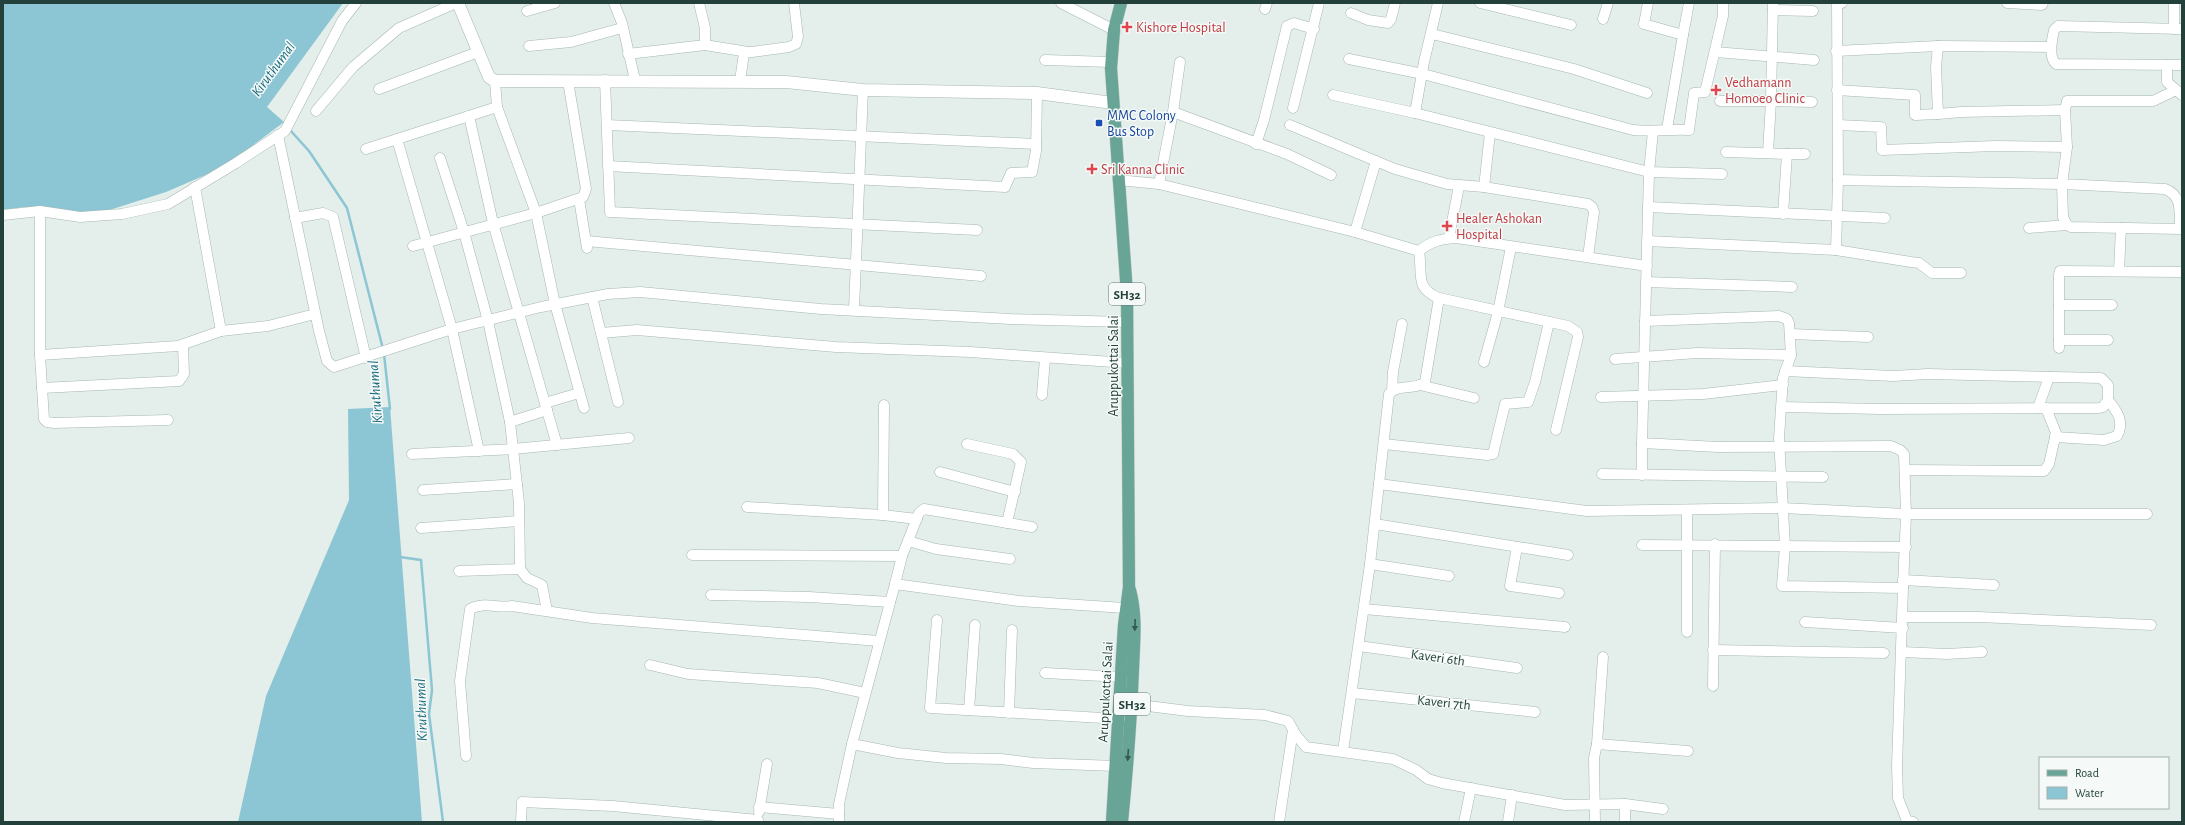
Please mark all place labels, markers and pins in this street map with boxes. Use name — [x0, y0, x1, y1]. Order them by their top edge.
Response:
marker: Kishore Hospital — [1121, 21, 1133, 33]
place label: Kishore Hospital — [1136, 21, 1226, 35]
place label: Vedhamann Homoeo Clinic — [1725, 76, 1805, 106]
marker: Vedhamann Homoeo Clinic — [1710, 84, 1722, 96]
place label: MMC Colony Bus Stop — [1107, 109, 1176, 139]
marker: MMC Colony Bus Stop — [1094, 118, 1104, 128]
marker: Sri Kanna Clinic — [1086, 163, 1098, 175]
place label: Sri Kanna Clinic — [1101, 163, 1185, 177]
place label: Healer Ashokan Hospital — [1456, 212, 1542, 242]
marker: Healer Ashokan Hospital — [1441, 220, 1453, 232]

